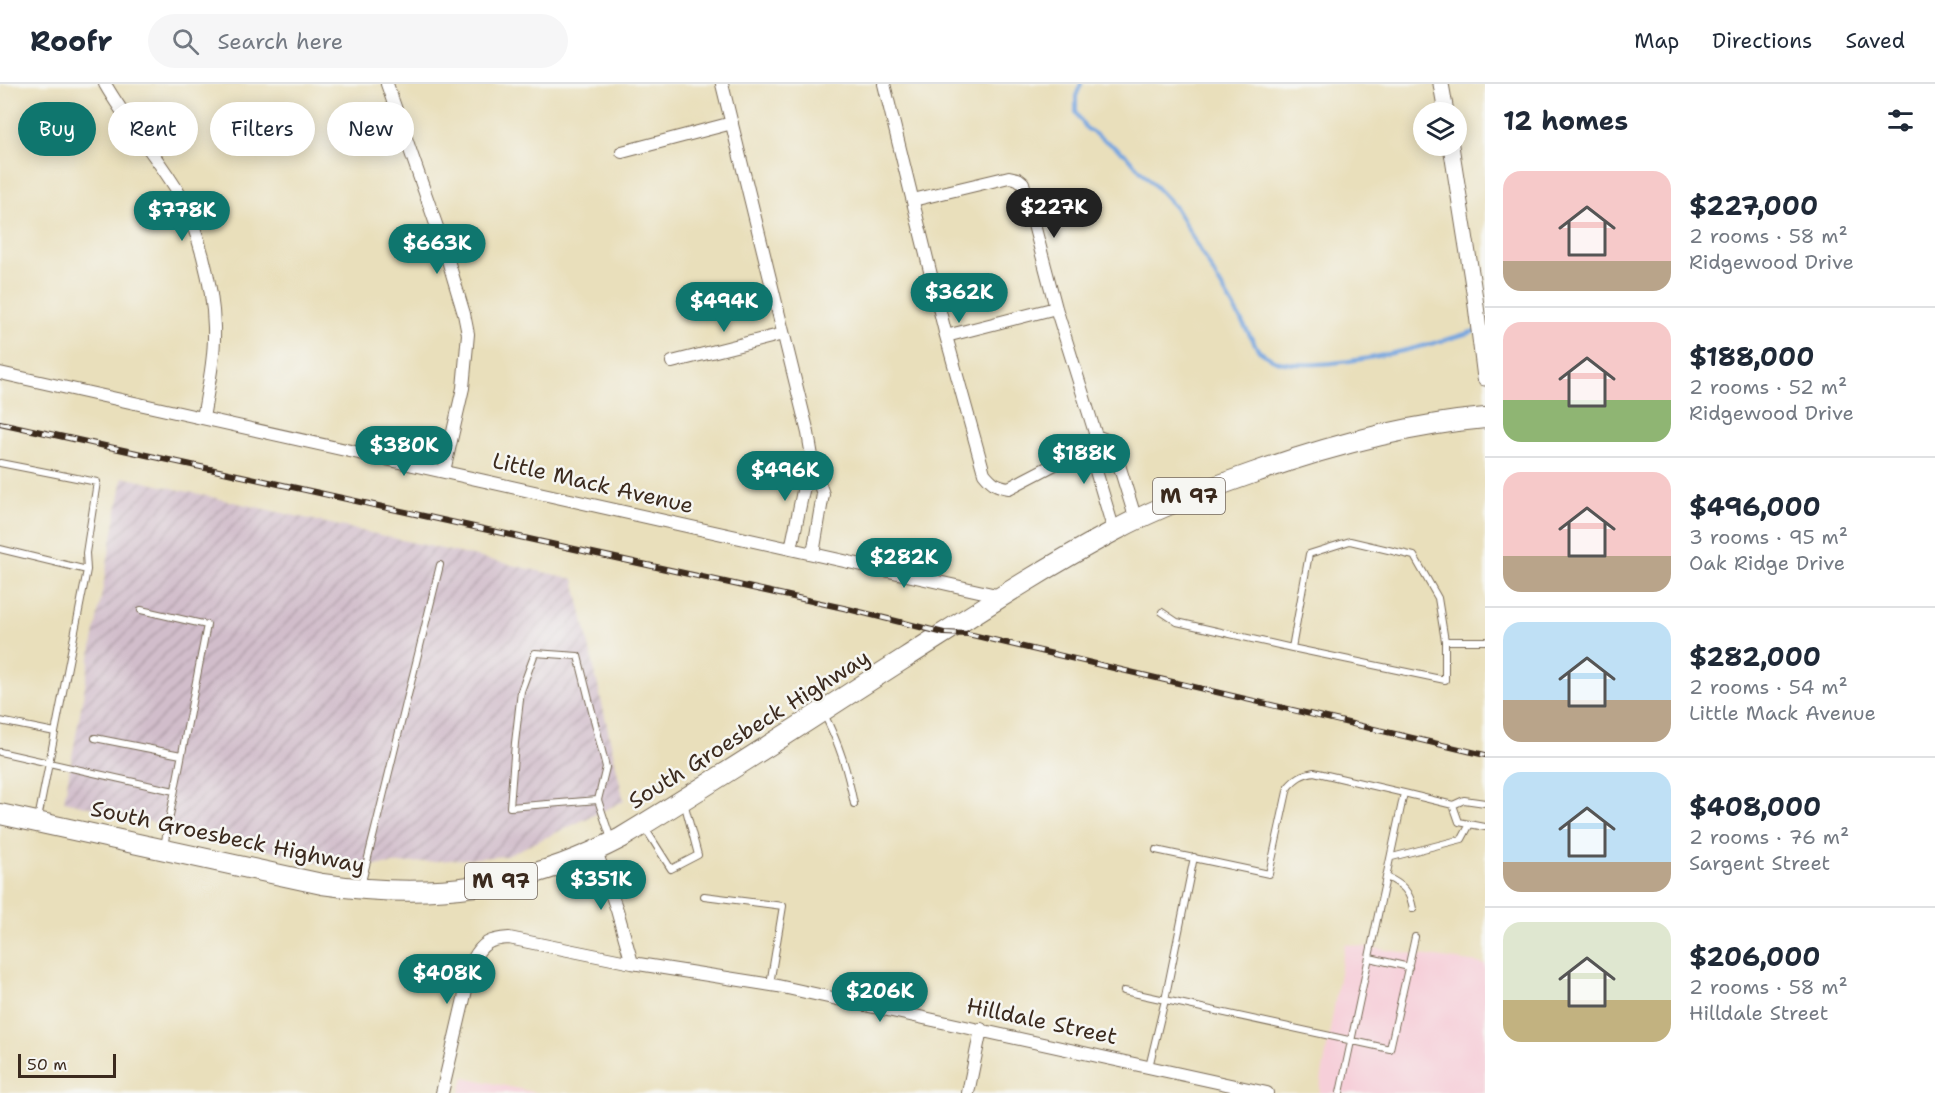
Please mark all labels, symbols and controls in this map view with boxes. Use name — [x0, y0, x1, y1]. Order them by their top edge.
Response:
search box — [148, 14, 568, 68]
text: Roofr — [30, 22, 112, 60]
icon: search — [169, 25, 202, 58]
text: Search here — [217, 27, 343, 56]
text: Map — [1634, 27, 1679, 55]
text: Directions — [1712, 27, 1812, 55]
text: Saved — [1845, 27, 1905, 55]
chip: Buy — [18, 102, 96, 156]
chip: Rent — [108, 102, 198, 156]
chip: Filters — [210, 102, 315, 156]
chip: New — [327, 102, 414, 156]
map controls — [1413, 102, 1467, 156]
button: layers — [1413, 102, 1467, 156]
text: 12 homes — [1503, 103, 1628, 138]
icon: filters — [1884, 104, 1917, 137]
pin: $227K — [1012, 188, 1096, 239]
text: $227,000 — [1689, 188, 1818, 223]
pin: $778K — [140, 191, 224, 242]
text: $227K — [1020, 194, 1088, 220]
icon: home — [1551, 195, 1623, 267]
text: $778K — [148, 197, 216, 223]
text: 2 rooms · 58 m² — [1689, 223, 1848, 249]
pin: $663K — [395, 224, 479, 275]
text: $663K — [403, 230, 471, 256]
text: Ridgewood Drive — [1689, 249, 1854, 275]
pin: $362K — [917, 273, 1001, 324]
text: $362K — [925, 279, 993, 305]
pin: $494K — [682, 282, 766, 333]
text: $494K — [690, 288, 758, 314]
text: $188,000 — [1689, 339, 1814, 374]
icon: home — [1551, 346, 1623, 418]
text: 2 rooms · 52 m² — [1689, 374, 1847, 400]
text: Ridgewood Drive — [1689, 400, 1854, 426]
pin: $380K — [362, 426, 446, 477]
text: $380K — [369, 432, 439, 458]
pin: $188K — [1042, 434, 1126, 485]
text: $188K — [1052, 440, 1116, 466]
street label: Little Mack Avenue — [490, 446, 696, 520]
pin: $496K — [743, 451, 827, 502]
text: $496K — [751, 457, 819, 483]
road number: M 97 — [1153, 478, 1225, 514]
text: $496,000 — [1689, 489, 1821, 524]
icon: home — [1551, 496, 1623, 568]
text: 3 rooms · 95 m² — [1689, 524, 1848, 550]
pin: $282K — [862, 538, 946, 589]
text: $282K — [870, 544, 938, 570]
text: Oak Ridge Drive — [1689, 550, 1845, 576]
text: $282,000 — [1689, 639, 1821, 674]
street label: South Groesbeck Highway — [623, 643, 875, 815]
icon: home — [1551, 646, 1623, 718]
text: 2 rooms · 54 m² — [1689, 674, 1848, 700]
text: Little Mack Avenue — [1689, 700, 1876, 726]
text: $408,000 — [1689, 789, 1821, 824]
street label: South Groesbeck Highway — [88, 794, 368, 880]
icon: home — [1551, 796, 1623, 868]
text: 2 rooms · 76 m² — [1689, 824, 1849, 850]
text: Sargent Street — [1689, 850, 1830, 876]
pin: $351K — [559, 860, 643, 911]
road number: M 97 — [465, 863, 537, 899]
text: $351K — [570, 866, 632, 892]
text: $206,000 — [1689, 939, 1821, 974]
icon: home — [1551, 946, 1623, 1018]
pin: $408K — [405, 954, 489, 1005]
text: $408K — [412, 960, 482, 986]
pin: $206K — [838, 972, 922, 1023]
text: 2 rooms · 58 m² — [1689, 974, 1848, 1000]
text: $206K — [846, 978, 914, 1004]
street label: Hilldale Street — [964, 991, 1120, 1051]
text: Hilldale Street — [1689, 1000, 1828, 1026]
scale bar — [18, 1051, 116, 1078]
text: 50 m — [27, 1054, 67, 1075]

